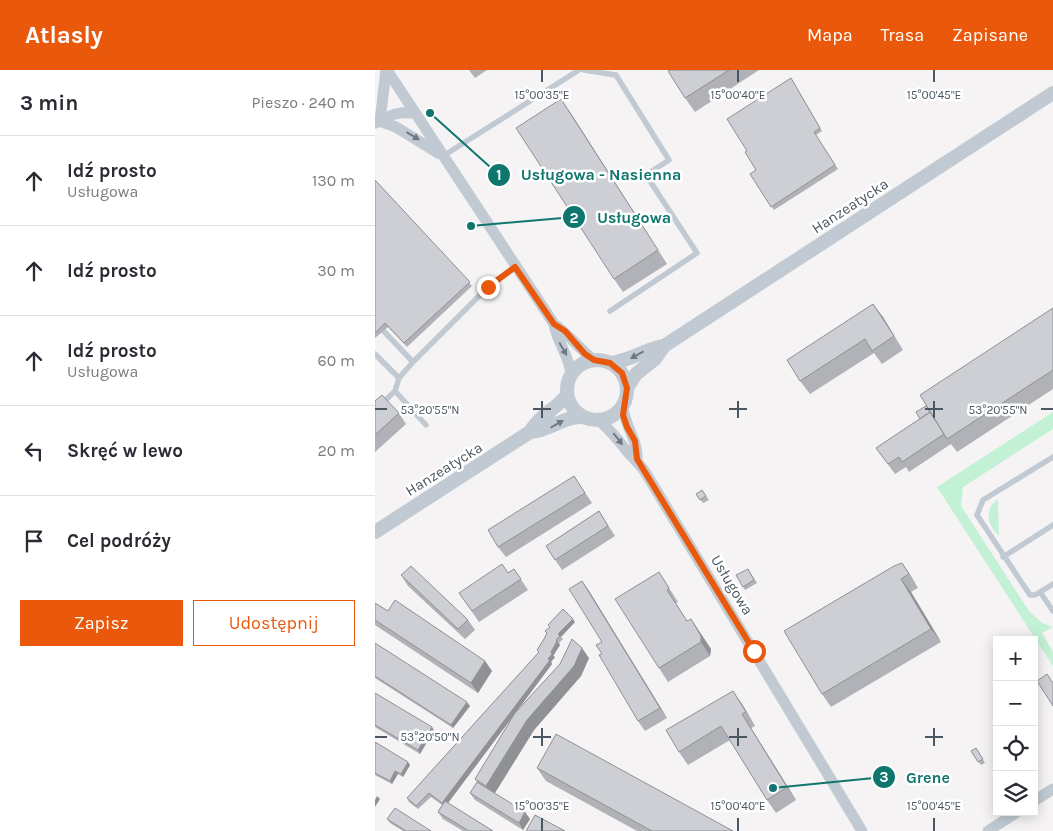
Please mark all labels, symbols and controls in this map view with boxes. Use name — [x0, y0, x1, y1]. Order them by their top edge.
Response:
text: Atlasly — [25, 21, 103, 49]
text: Mapa — [807, 24, 853, 46]
text: Trasa — [881, 24, 924, 46]
text: Zapisane — [952, 24, 1028, 46]
text: 15°00'35"E — [515, 88, 569, 102]
text: 15°00'40"E — [711, 88, 765, 102]
text: 15°00'45"E — [907, 88, 961, 102]
text: 3 min — [20, 91, 78, 115]
text: Pieszo · 240 m — [251, 93, 355, 112]
one-way arrow — [406, 132, 419, 141]
callout: Usługowa - Nasienna — [486, 159, 692, 190]
text: Idź prosto — [67, 160, 157, 182]
text: Usługowa - Nasienna — [521, 165, 681, 184]
text: 1 — [496, 166, 502, 184]
icon: ahead — [20, 167, 48, 195]
text: 130 m — [312, 171, 355, 190]
street label: Hanzeatycka — [808, 175, 892, 237]
text: Usługowa — [67, 182, 138, 201]
callout: Usługowa — [562, 202, 681, 233]
text: Usługowa — [597, 208, 671, 227]
text: 2 — [569, 209, 579, 227]
icon: ahead — [20, 257, 48, 285]
text: Idź prosto — [67, 260, 157, 282]
text: 30 m — [317, 261, 355, 280]
route end — [477, 276, 500, 299]
text: Idź prosto — [67, 340, 157, 362]
one-way arrow — [558, 342, 567, 355]
icon: ahead — [20, 347, 48, 375]
text: 60 m — [318, 351, 355, 370]
one-way arrow — [631, 351, 644, 360]
text: Usługowa — [67, 362, 138, 381]
text: 53°20'55"N — [400, 403, 460, 417]
text: 53°20'55"N — [968, 403, 1028, 417]
one-way arrow — [550, 420, 563, 429]
one-way arrow — [612, 433, 623, 446]
icon: left — [20, 437, 48, 465]
street label: Hanzeatycka — [402, 438, 486, 500]
text: Skręć w lewo — [67, 440, 183, 462]
text: 20 m — [317, 441, 355, 460]
icon: arrive — [20, 527, 48, 555]
text: Cel podróży — [67, 530, 171, 552]
street label: Usługowa — [707, 552, 757, 618]
button: Zapisz — [20, 600, 183, 646]
button: Udostępnij — [193, 600, 355, 646]
map controls — [993, 636, 1038, 816]
button: + — [993, 636, 1038, 681]
route start — [743, 640, 766, 663]
button: − — [993, 681, 1038, 726]
button: locate — [993, 726, 1038, 771]
text: 53°20'50"N — [400, 730, 460, 744]
callout: Grene — [871, 762, 960, 793]
text: 3 — [879, 768, 889, 786]
text: Grene — [906, 768, 950, 787]
button: layers — [993, 771, 1038, 816]
text: 15°00'35"E — [515, 799, 569, 813]
text: 15°00'40"E — [711, 799, 765, 813]
text: 15°00'45"E — [907, 799, 961, 813]

